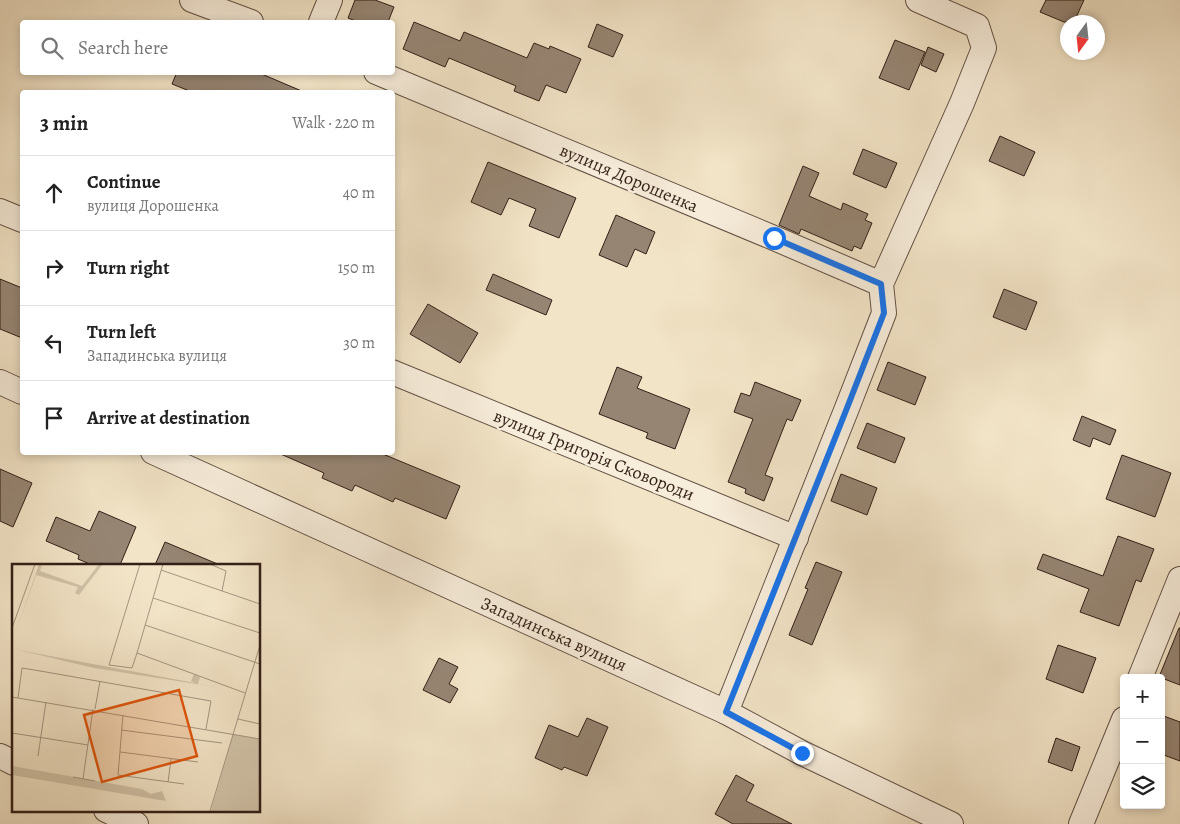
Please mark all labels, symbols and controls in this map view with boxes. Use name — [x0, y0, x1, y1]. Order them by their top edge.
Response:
north arrow — [1060, 15, 1105, 60]
search box — [20, 20, 395, 75]
icon: search — [38, 34, 66, 62]
text: Search here — [78, 35, 168, 61]
text: 3 min — [40, 109, 88, 137]
text: Walk · 220 m — [292, 112, 375, 134]
street label: вулиця Дорошенка — [556, 138, 703, 218]
text: Continue — [87, 169, 161, 195]
icon: ahead — [40, 179, 68, 207]
text: 40 m — [343, 182, 375, 204]
text: вулиця Дорошенка — [87, 195, 219, 217]
route start — [763, 227, 786, 250]
icon: right — [40, 254, 68, 282]
text: Turn right — [87, 255, 169, 281]
text: 150 m — [338, 257, 375, 279]
text: Turn left — [87, 319, 156, 345]
icon: left — [40, 329, 68, 357]
text: 30 m — [343, 332, 375, 354]
text: Западинська вулиця — [87, 345, 227, 367]
icon: arrive — [40, 404, 68, 432]
street label: вулиця Григорія Сковороди — [490, 404, 698, 506]
text: Arrive at destination — [87, 405, 250, 431]
inset map — [12, 564, 260, 812]
street label: Западинська вулиця — [477, 591, 631, 677]
map controls — [1120, 674, 1165, 809]
button: + — [1120, 674, 1165, 719]
button: − — [1120, 719, 1165, 764]
route end — [791, 742, 814, 765]
button: layers — [1120, 764, 1165, 809]

